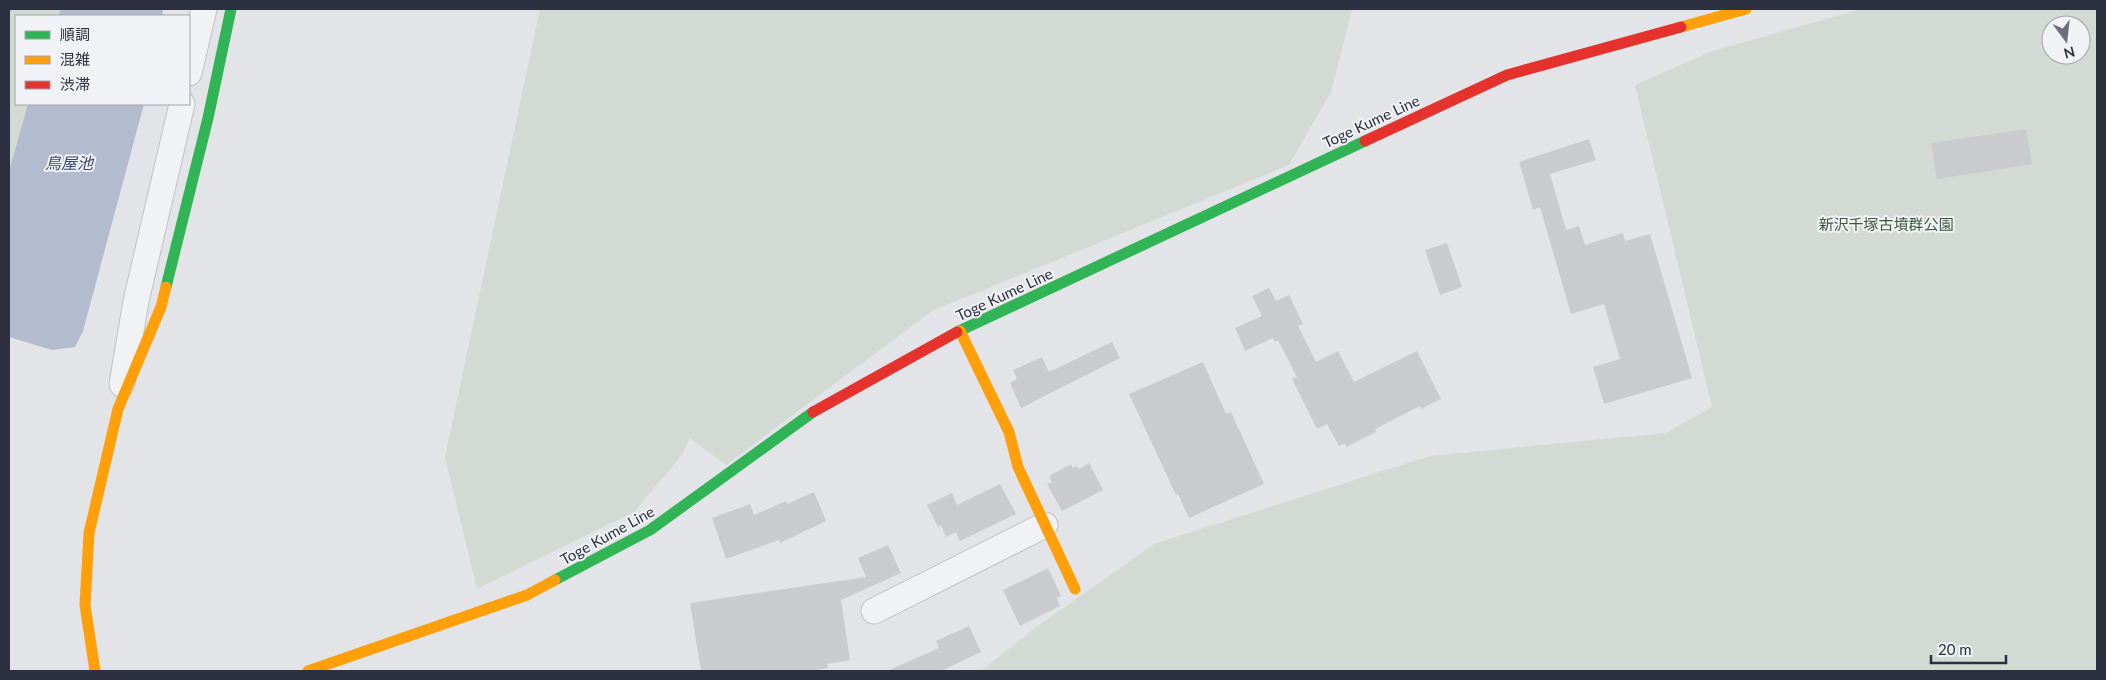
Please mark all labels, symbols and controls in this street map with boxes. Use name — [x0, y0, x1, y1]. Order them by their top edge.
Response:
legend — [15, 15, 190, 105]
north arrow — [2041, 15, 2091, 65]
text: 順調 — [60, 25, 90, 43]
text: N — [2062, 43, 2077, 63]
text: 混雑 — [60, 50, 90, 68]
text: 渋滞 — [60, 75, 90, 93]
street label: Toge Kume Line — [1320, 91, 1422, 151]
water label: 鳥屋池 — [45, 153, 95, 172]
park label: 新沢千塚古墳群公園 — [1818, 215, 1954, 233]
street label: Toge Kume Line — [953, 264, 1055, 324]
street label: Toge Kume Line — [557, 502, 657, 568]
scale bar — [1931, 632, 2006, 664]
text: 20 m — [1938, 640, 1972, 658]

